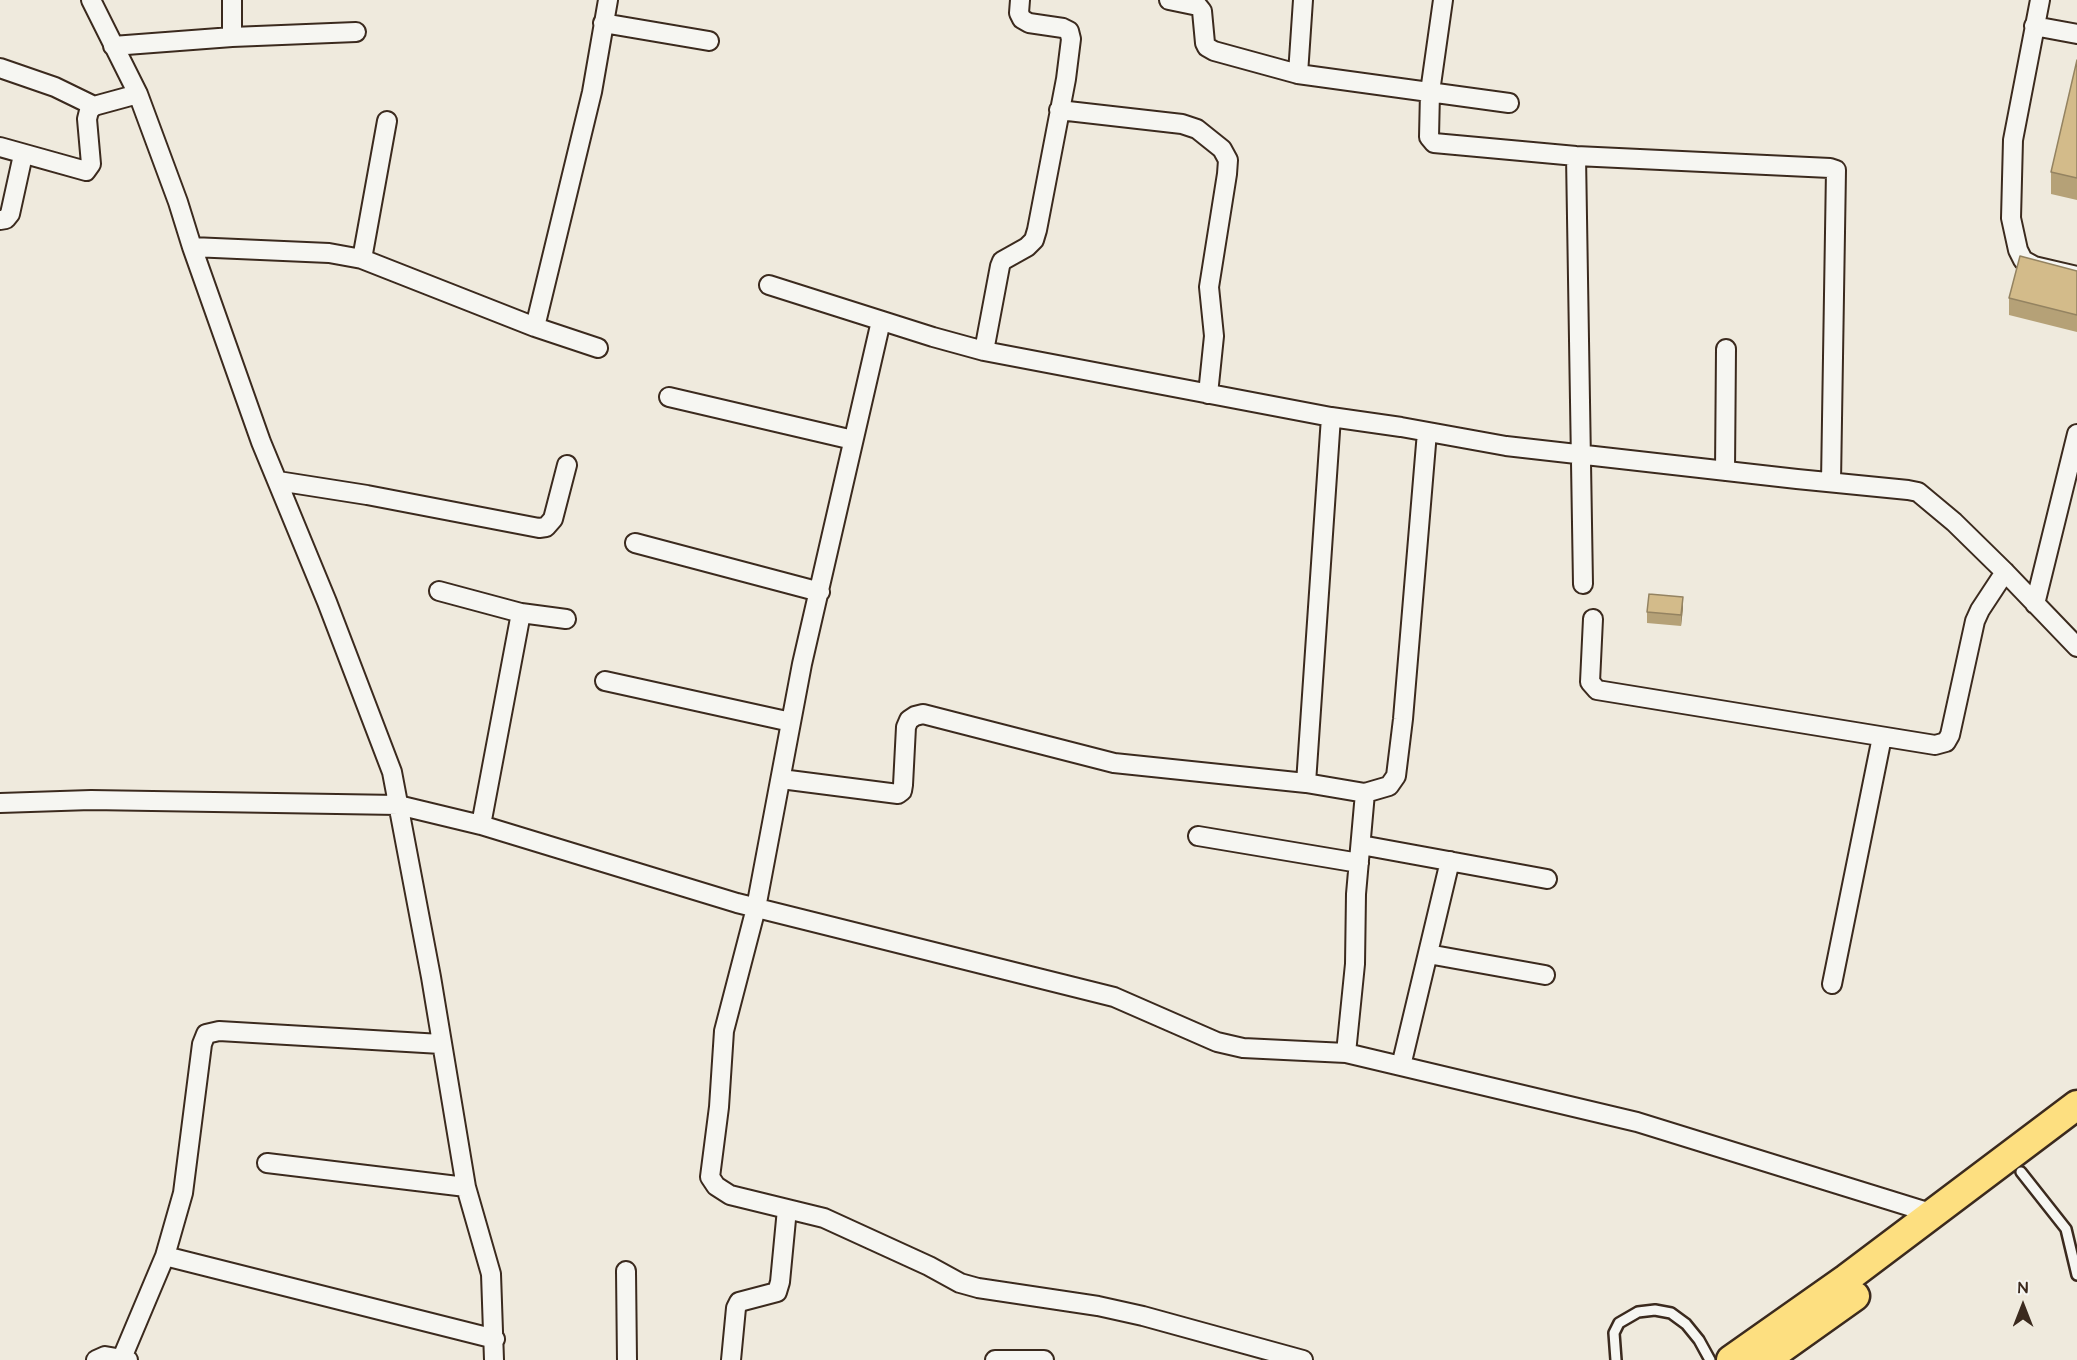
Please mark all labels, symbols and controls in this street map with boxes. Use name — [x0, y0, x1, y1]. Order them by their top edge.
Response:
north arrow — [1993, 1276, 2053, 1336]
text: N — [2018, 1277, 2028, 1299]

